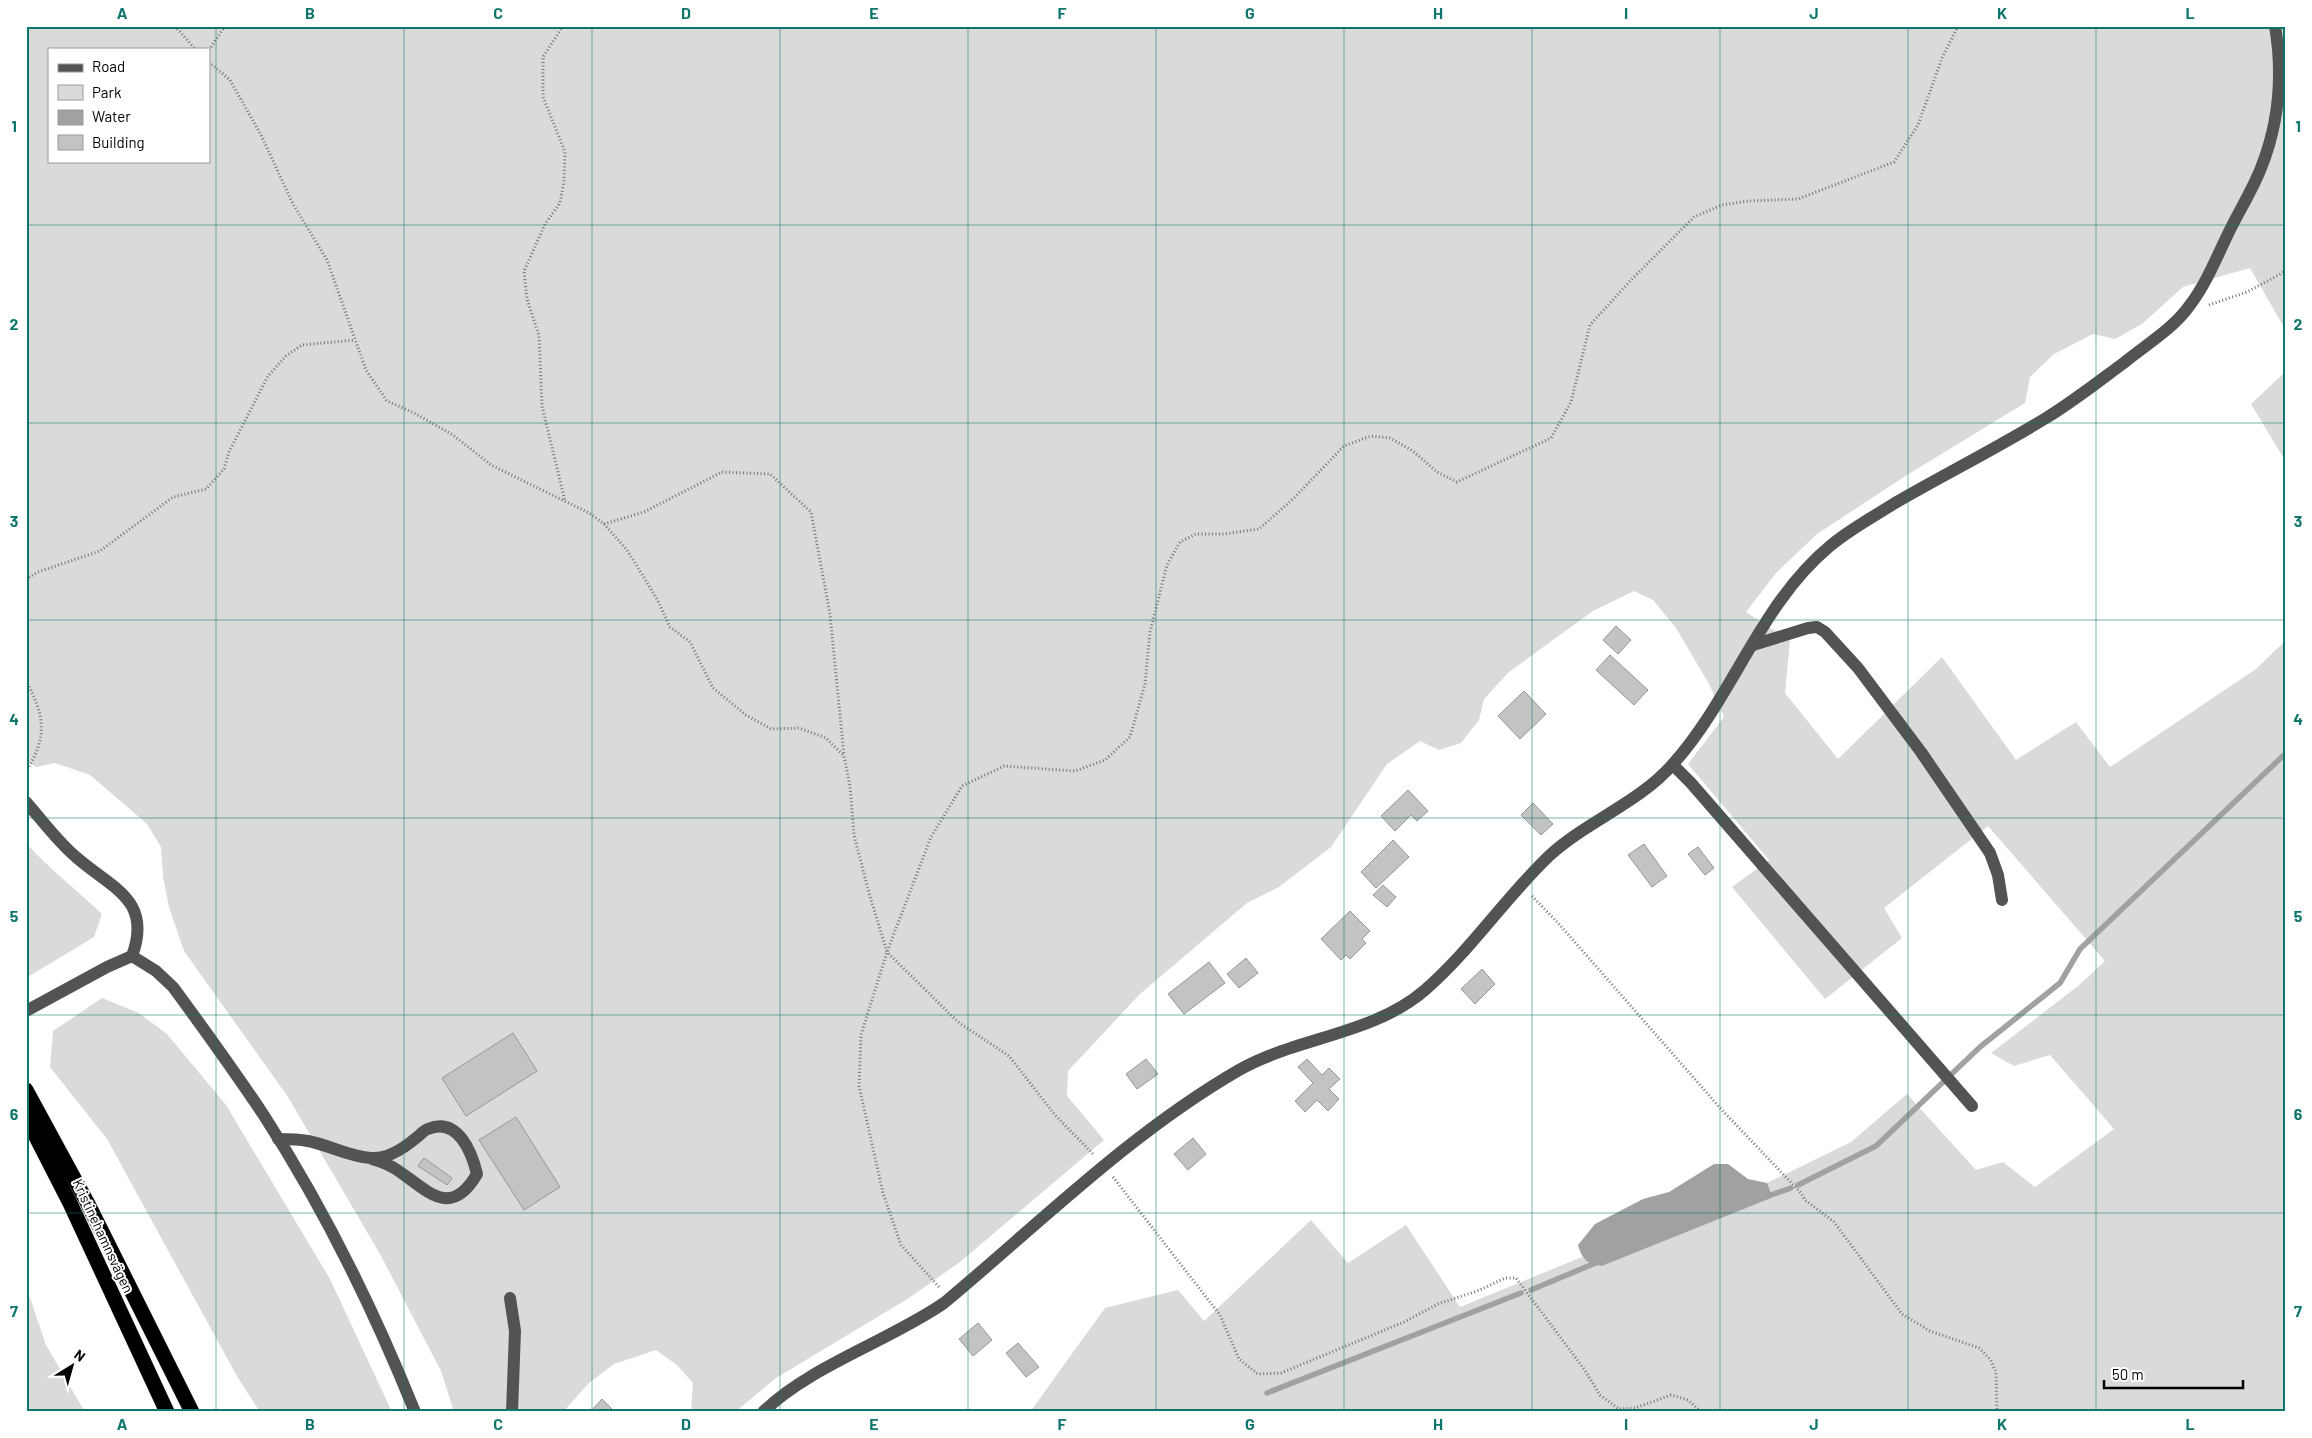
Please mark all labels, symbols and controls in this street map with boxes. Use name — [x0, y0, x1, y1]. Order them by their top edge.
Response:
text: A — [117, 3, 128, 22]
text: B — [305, 3, 315, 22]
text: C — [493, 3, 503, 22]
text: D — [681, 3, 691, 22]
text: E — [869, 3, 879, 22]
text: F — [1058, 3, 1067, 22]
text: G — [1245, 3, 1255, 22]
text: H — [1433, 3, 1443, 22]
text: I — [1624, 3, 1628, 22]
text: J — [1809, 3, 1819, 22]
text: K — [1997, 3, 2007, 22]
text: L — [2185, 3, 2195, 22]
legend — [48, 48, 210, 162]
text: Road — [92, 57, 125, 75]
text: Park — [92, 83, 122, 101]
text: Water — [92, 107, 131, 125]
text: 1 — [11, 116, 17, 135]
text: 1 — [2295, 116, 2301, 135]
text: Building — [92, 133, 145, 151]
text: 2 — [10, 314, 19, 333]
text: 2 — [2294, 314, 2303, 333]
text: 3 — [10, 511, 18, 530]
text: 3 — [2294, 511, 2302, 530]
text: 4 — [9, 709, 19, 728]
text: 4 — [2293, 709, 2303, 728]
text: 5 — [10, 906, 19, 925]
text: 5 — [2294, 906, 2303, 925]
text: 6 — [10, 1104, 19, 1123]
text: 6 — [2294, 1104, 2303, 1123]
street label: Kristinehamnsvägen — [70, 1176, 137, 1295]
text: 7 — [10, 1301, 18, 1320]
text: 7 — [2294, 1301, 2302, 1320]
north arrow — [48, 1340, 98, 1390]
text: N — [71, 1346, 89, 1365]
scale bar — [2104, 1358, 2243, 1390]
text: 50 m — [2112, 1365, 2144, 1383]
text: A — [117, 1414, 128, 1433]
text: B — [305, 1414, 315, 1433]
text: C — [493, 1414, 503, 1433]
text: D — [681, 1414, 691, 1433]
text: E — [869, 1414, 879, 1433]
text: F — [1058, 1414, 1067, 1433]
text: G — [1245, 1414, 1255, 1433]
text: H — [1433, 1414, 1443, 1433]
text: I — [1624, 1414, 1628, 1433]
text: J — [1809, 1414, 1819, 1433]
text: K — [1997, 1414, 2007, 1433]
text: L — [2185, 1414, 2195, 1433]

